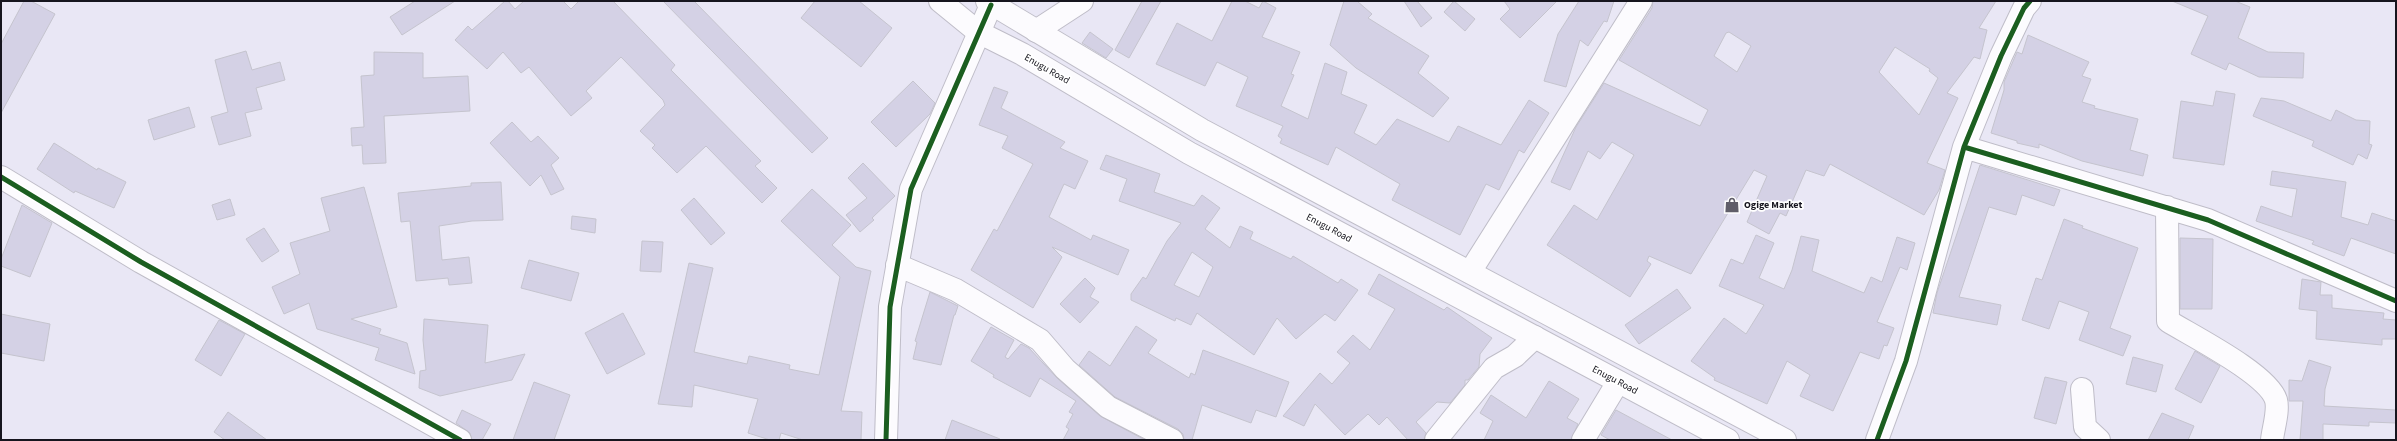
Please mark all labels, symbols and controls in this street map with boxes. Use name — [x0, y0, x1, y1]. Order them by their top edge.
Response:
street label: Enugu Road — [1022, 50, 1072, 88]
shop icon: Ogige Market — [1723, 196, 1741, 214]
place label: Ogige Market — [1744, 198, 1802, 212]
street label: Enugu Road — [1304, 210, 1354, 246]
street label: Enugu Road — [1590, 362, 1640, 398]

